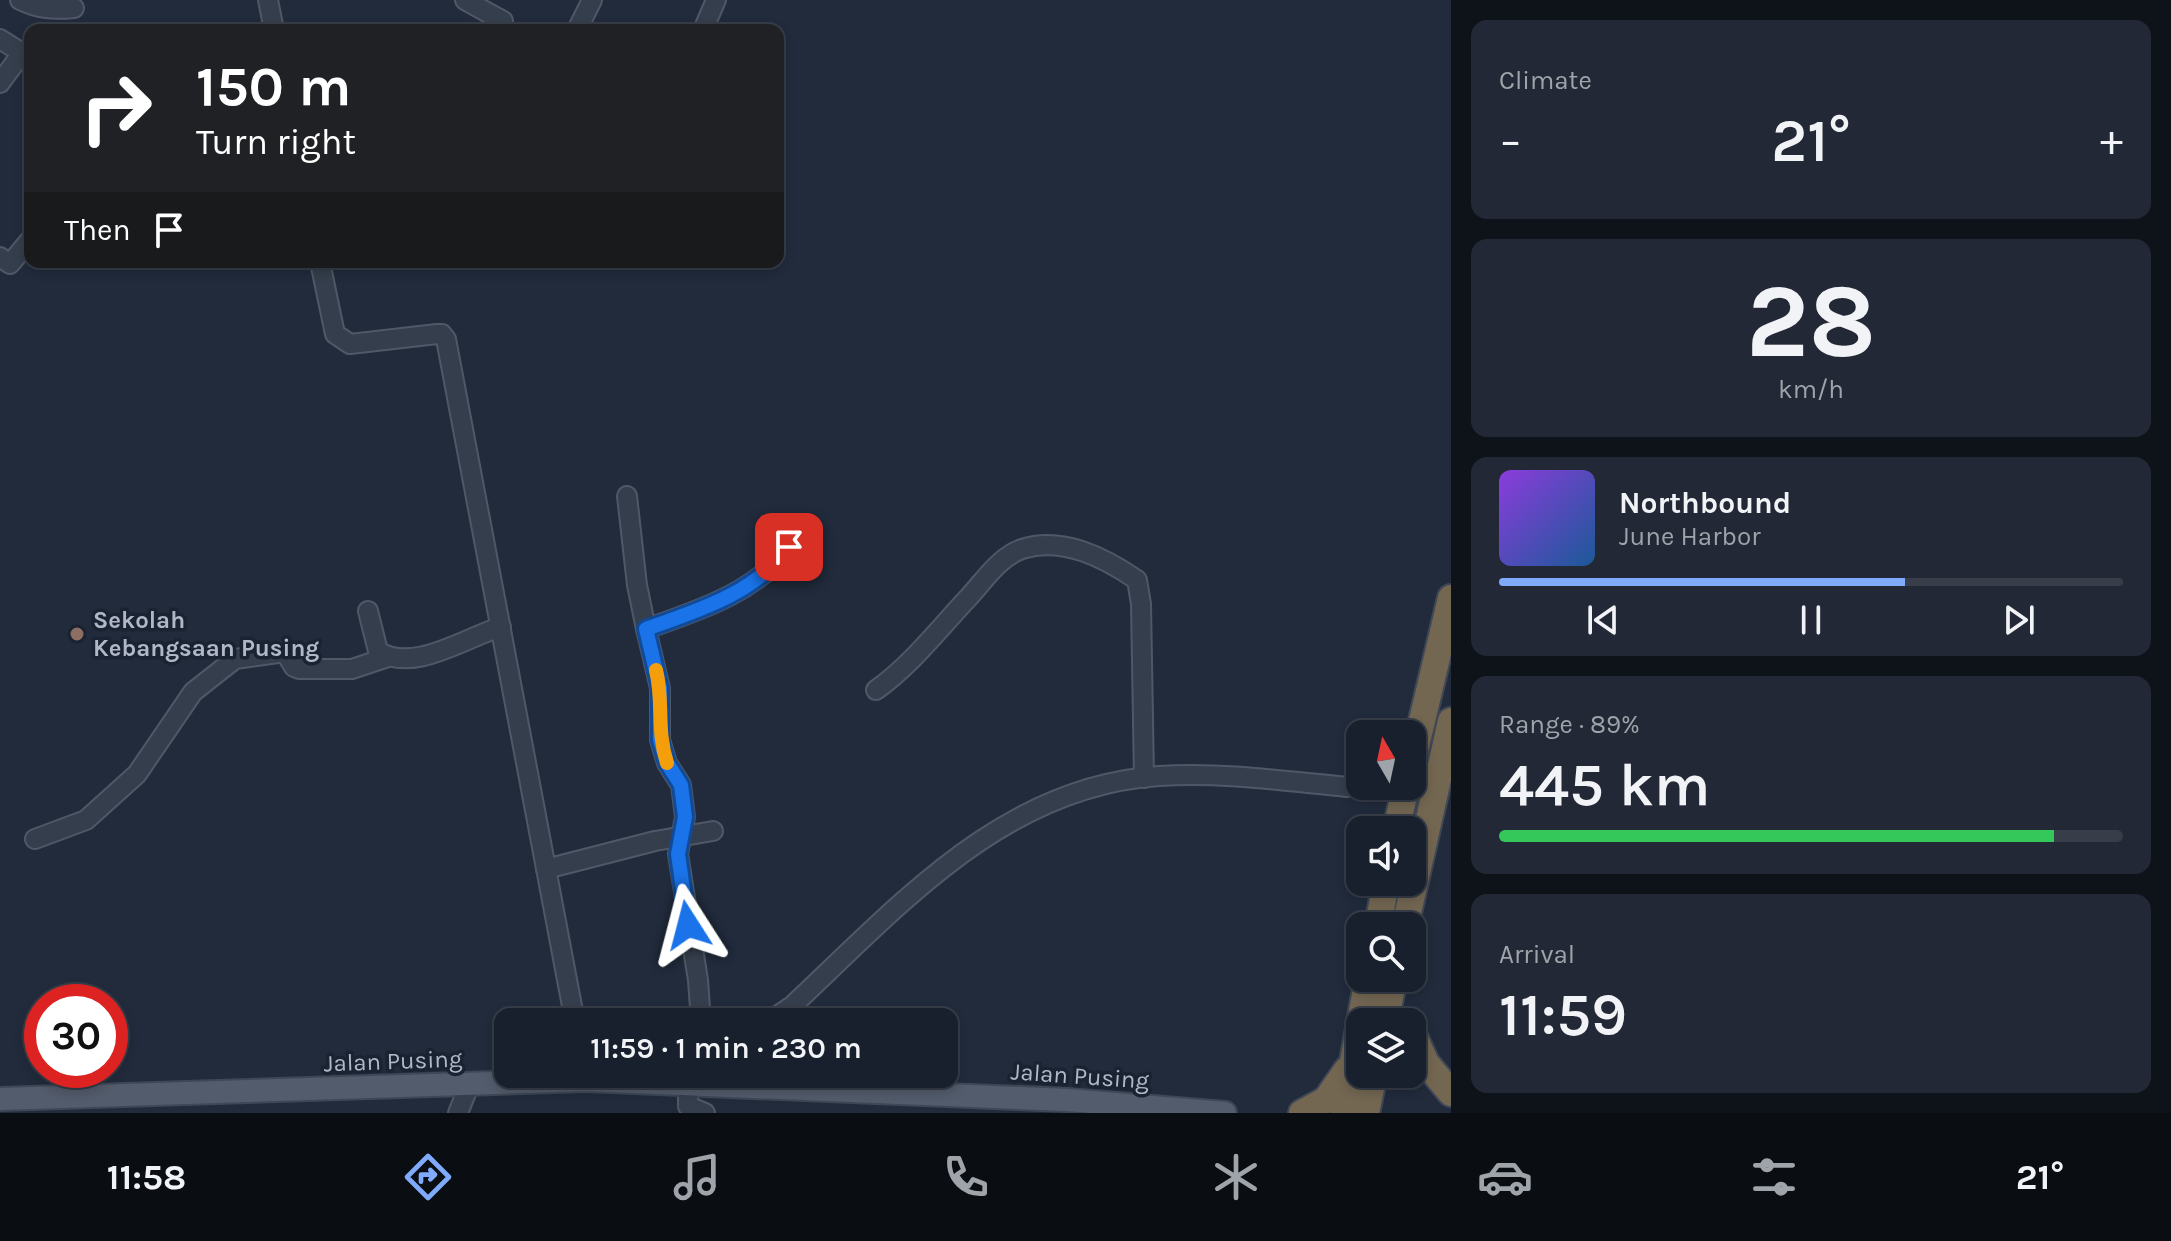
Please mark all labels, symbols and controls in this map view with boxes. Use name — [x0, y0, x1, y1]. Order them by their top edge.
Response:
text: 150 m — [196, 54, 351, 119]
icon: right — [64, 56, 168, 160]
text: Climate — [1499, 65, 1592, 96]
text: 21° — [1771, 106, 1851, 176]
text: − — [1499, 115, 1522, 166]
text: + — [2100, 115, 2123, 166]
text: Turn right — [196, 121, 356, 163]
icon: arrive — [147, 208, 191, 252]
text: Then — [64, 212, 131, 248]
text: 28 — [1746, 261, 1876, 382]
text: km/h — [1778, 374, 1844, 405]
text: Northbound — [1619, 485, 1791, 521]
pin — [755, 513, 823, 581]
text: June Harbor — [1619, 521, 1761, 552]
icon: arrive — [767, 525, 811, 569]
icon: previous — [1581, 598, 1625, 642]
icon: pause — [1789, 598, 1833, 642]
icon: next — [1997, 598, 2041, 642]
place label: Sekolah Kebangsaan Pusing — [93, 606, 319, 662]
marker: Sekolah Kebangsaan Pusing — [68, 625, 86, 643]
text: Range · 89% — [1499, 709, 1640, 740]
north arrow — [1346, 720, 1426, 800]
map controls — [1346, 720, 1426, 1088]
text: 445 km — [1499, 750, 1711, 820]
button: sound — [1346, 816, 1426, 896]
position arrow — [646, 883, 730, 967]
button: search — [1346, 912, 1426, 992]
text: Arrival — [1499, 939, 1575, 970]
text: 11:59 — [1499, 980, 1627, 1050]
speed limit sign: 30 — [24, 984, 128, 1088]
button: layers — [1346, 1008, 1426, 1088]
text: 11:59 · 1 min · 230 m — [590, 1030, 862, 1066]
street label: Jalan Pusing — [323, 1045, 463, 1077]
street label: Jalan Pusing — [1010, 1057, 1151, 1095]
icon: directions — [400, 1149, 456, 1205]
icon: music — [669, 1149, 725, 1205]
icon: phone — [938, 1149, 994, 1205]
icon: climate — [1208, 1149, 1264, 1205]
icon: car — [1477, 1149, 1533, 1205]
icon: filters — [1746, 1149, 1802, 1205]
text: 11:58 — [107, 1156, 186, 1198]
text: 21° — [2016, 1156, 2064, 1198]

